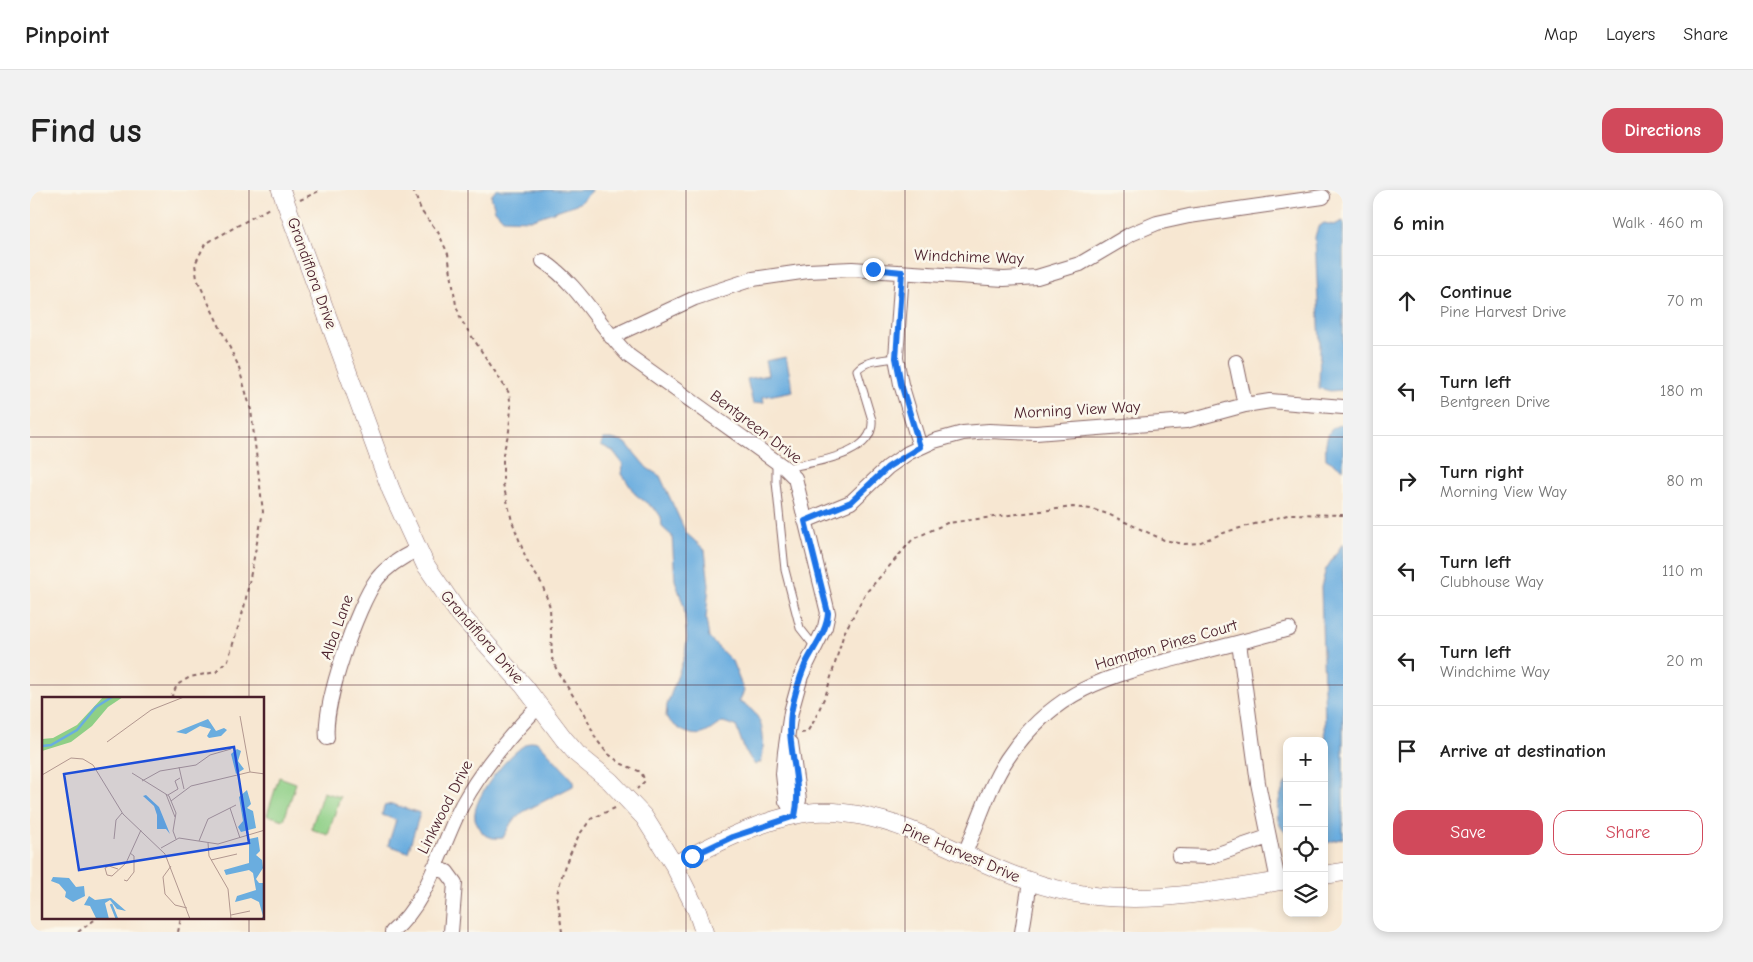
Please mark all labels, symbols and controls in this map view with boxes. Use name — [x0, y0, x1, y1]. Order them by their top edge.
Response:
text: Pinpoint — [25, 21, 109, 49]
text: Map — [1544, 24, 1578, 45]
text: Layers — [1606, 24, 1655, 45]
text: Share — [1683, 24, 1728, 45]
button: Directions — [1602, 108, 1723, 153]
text: Find us — [30, 110, 142, 151]
text: 6 min — [1393, 211, 1445, 235]
text: Walk · 460 m — [1612, 214, 1703, 232]
street label: Grandiflora Drive — [283, 215, 341, 331]
street label: Windchime Way — [914, 246, 1025, 268]
route end — [862, 258, 885, 281]
text: Continue — [1440, 281, 1512, 303]
icon: ahead — [1393, 287, 1421, 315]
text: 70 m — [1667, 292, 1703, 310]
text: Pine Harvest Drive — [1440, 303, 1566, 321]
text: Turn left — [1440, 371, 1511, 393]
icon: left — [1393, 377, 1421, 405]
text: 180 m — [1660, 382, 1703, 400]
street label: Bentgreen Drive — [707, 387, 805, 467]
text: Bentgreen Drive — [1440, 393, 1550, 411]
street label: Morning View Way — [1013, 398, 1142, 422]
text: Turn right — [1440, 461, 1524, 483]
icon: right — [1393, 467, 1421, 495]
text: 80 m — [1666, 472, 1703, 490]
text: Morning View Way — [1440, 483, 1567, 501]
text: Turn left — [1440, 551, 1511, 573]
icon: left — [1393, 557, 1421, 585]
text: 110 m — [1662, 562, 1703, 580]
text: Clubhouse Way — [1440, 573, 1543, 591]
street label: Grandiflora Drive — [437, 587, 527, 687]
street label: Alba Lane — [317, 592, 357, 662]
street label: Hampton Pines Court — [1093, 616, 1240, 674]
text: Turn left — [1440, 641, 1511, 663]
icon: left — [1393, 647, 1421, 675]
text: 20 m — [1666, 652, 1703, 670]
text: Windchime Way — [1440, 663, 1550, 681]
inset map — [42, 697, 265, 920]
map controls — [1283, 737, 1328, 917]
button: + — [1283, 737, 1328, 782]
icon: arrive — [1393, 737, 1421, 765]
text: Arrive at destination — [1440, 740, 1606, 762]
street label: Linkwood Drive — [414, 757, 476, 857]
button: − — [1283, 782, 1328, 827]
button: Save — [1393, 810, 1543, 855]
button: Share — [1553, 810, 1703, 855]
street label: Pine Harvest Drive — [899, 820, 1023, 886]
button: locate — [1283, 827, 1328, 872]
route start — [681, 845, 704, 868]
button: layers — [1283, 872, 1328, 917]

